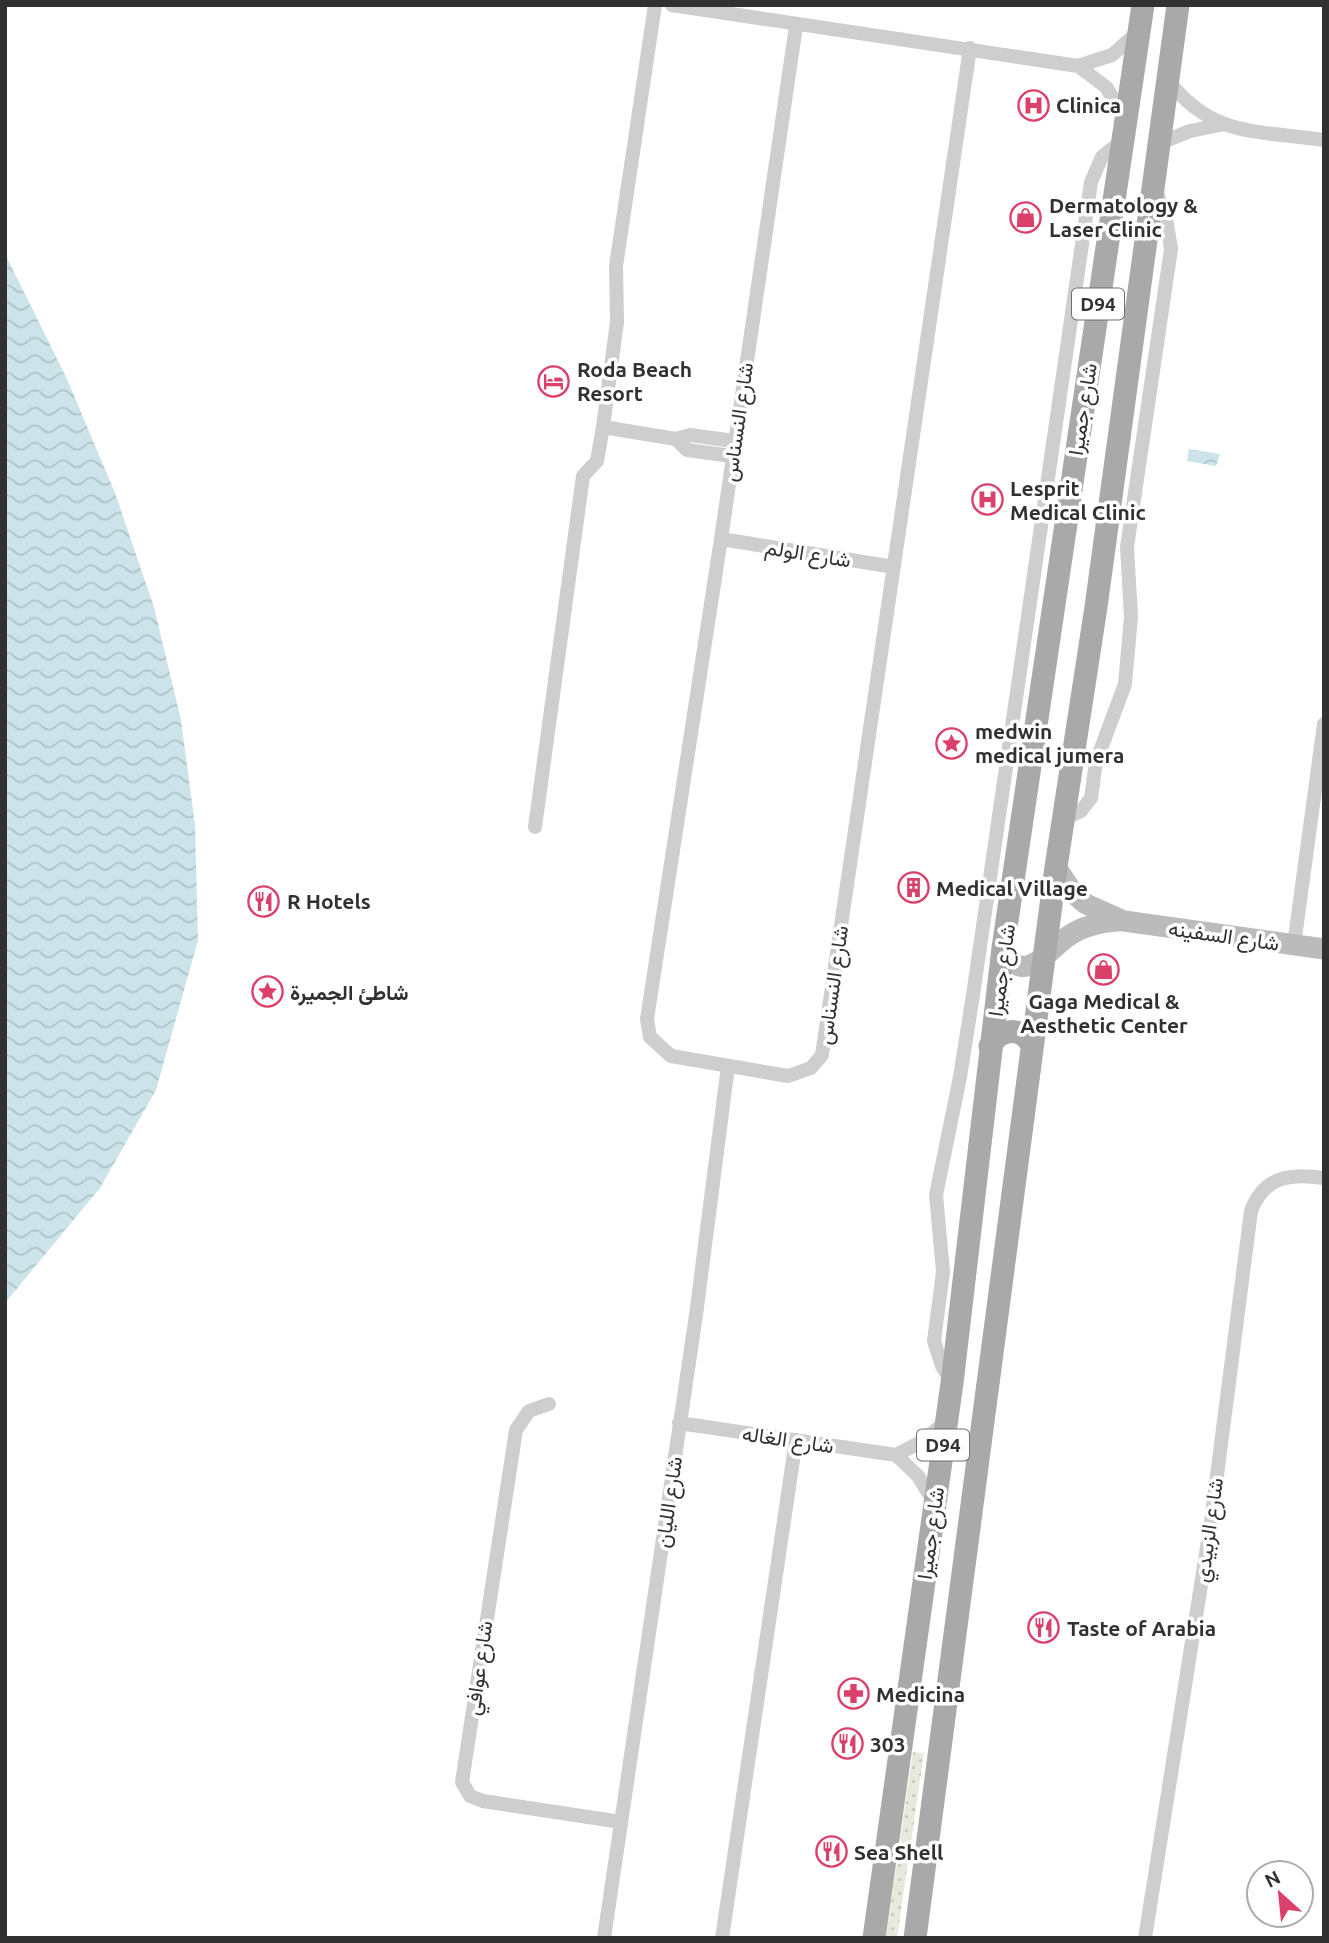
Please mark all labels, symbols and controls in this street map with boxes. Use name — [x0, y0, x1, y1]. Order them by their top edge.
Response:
hospital icon: Clinica — [1016, 88, 1050, 122]
place label: Clinica — [1056, 93, 1121, 117]
place label: Dermatology & Laser Clinic — [1049, 193, 1198, 241]
shop icon: Dermatology & Laser Clinic — [1009, 200, 1043, 234]
road number: D94 — [1072, 288, 1124, 320]
place label: Roda Beach Resort — [577, 357, 692, 405]
street label: شارع النسناس — [717, 361, 760, 484]
street label: شارع جميرا — [1063, 361, 1104, 457]
hotel icon: Roda Beach Resort — [537, 364, 571, 398]
place label: Lesprit Medical Clinic — [1010, 476, 1146, 524]
hospital icon: Lesprit Medical Clinic — [970, 483, 1004, 517]
street label: شارع الولم — [763, 534, 853, 575]
place label: medwin medical jumera — [975, 719, 1124, 767]
place icon: medwin medical jumera — [935, 726, 969, 760]
building icon: Medical Village — [896, 871, 930, 905]
place label: Medical Village — [936, 876, 1088, 900]
restaurant icon: R Hotels — [247, 884, 281, 918]
place label: R Hotels — [287, 889, 371, 913]
street label: شارع السفينه — [1167, 915, 1281, 958]
street label: شارع جميرا — [983, 922, 1022, 1018]
street label: شارع النسناس — [812, 924, 855, 1047]
shop icon: Gaga Medical & Aesthetic Center — [1087, 952, 1121, 986]
place icon: شاطئ الجميرة — [250, 975, 284, 1009]
place label: شاطئ الجميرة — [290, 980, 409, 1006]
place label: Gaga Medical & Aesthetic Center — [1020, 989, 1188, 1037]
street label: شارع الغاله — [740, 1421, 835, 1460]
road number: D94 — [917, 1429, 969, 1460]
street label: شارع الليان — [650, 1455, 689, 1550]
street label: شارع الزبيدي — [1189, 1476, 1233, 1585]
street label: شارع جميرا — [912, 1485, 951, 1581]
restaurant icon: Taste of Arabia — [1027, 1611, 1061, 1645]
place label: Taste of Arabia — [1067, 1616, 1216, 1640]
street label: شارع عوافي — [459, 1619, 502, 1718]
pharmacy icon: Medicina — [836, 1677, 870, 1711]
place label: Medicina — [876, 1682, 965, 1706]
restaurant icon: 303 — [830, 1727, 864, 1761]
place label: 303 — [870, 1732, 906, 1756]
restaurant icon: Sea Shell — [814, 1835, 848, 1869]
place label: Sea Shell — [854, 1840, 943, 1864]
north arrow — [1245, 1859, 1315, 1929]
text: N — [1261, 1866, 1284, 1892]

